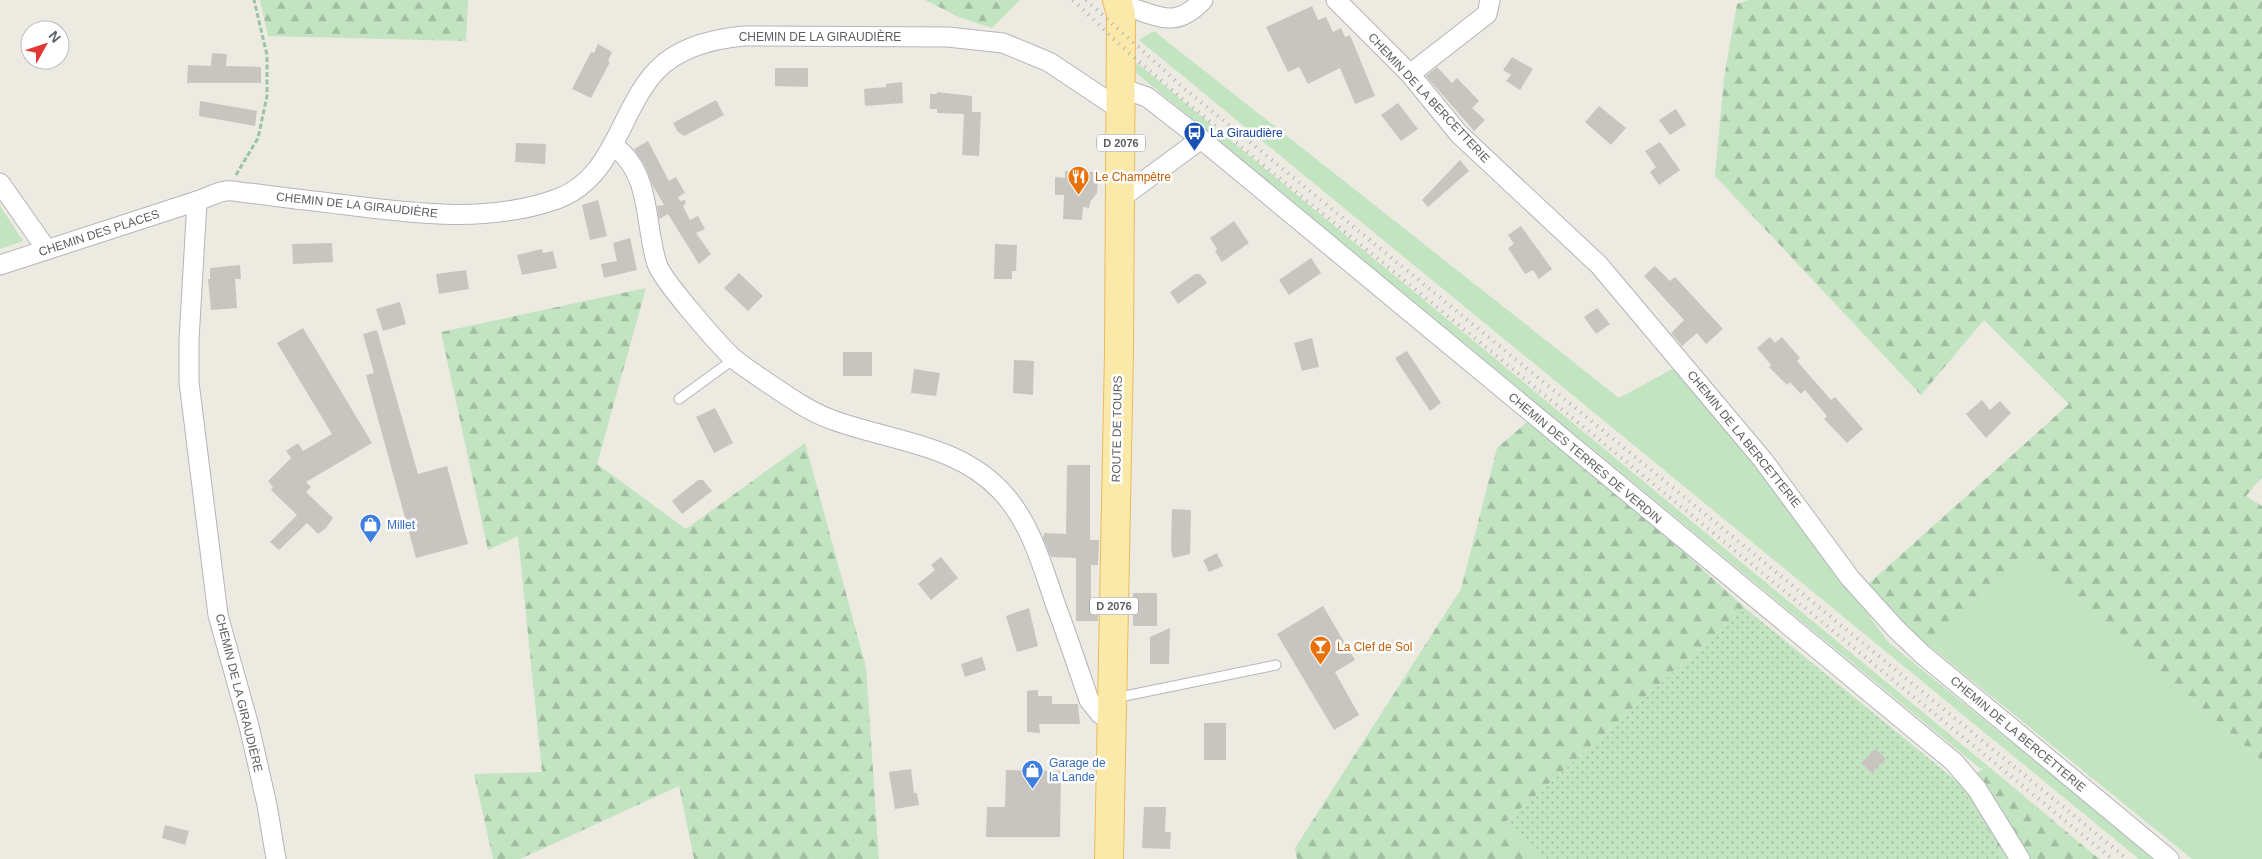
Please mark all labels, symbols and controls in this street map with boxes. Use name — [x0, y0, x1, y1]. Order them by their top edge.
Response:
north arrow — [20, 20, 70, 70]
text: N — [46, 28, 64, 46]
street label: CHEMIN DE LA GIRAUDIÈRE — [739, 29, 901, 44]
street label: CHEMIN DE LA BERCETTERIE — [1365, 30, 1493, 166]
bus stop icon: La Giraudière — [1182, 121, 1206, 152]
place label: La Giraudière — [1210, 126, 1283, 140]
road number: D 2076 — [1097, 134, 1145, 152]
restaurant icon: Le Champêtre — [1067, 165, 1091, 196]
place label: Le Champêtre — [1095, 170, 1171, 184]
street label: CHEMIN DE LA GIRAUDIÈRE — [275, 189, 439, 220]
street label: CHEMIN DES PLACES — [37, 207, 161, 259]
street label: CHEMIN DE LA BERCETTERIE — [1684, 368, 1804, 510]
street label: ROUTE DE TOURS — [1109, 375, 1125, 483]
street label: CHEMIN DES TERRES DE VERDIN — [1505, 390, 1665, 526]
shop icon: Millet — [359, 513, 383, 544]
place label: Millet — [387, 518, 416, 532]
road number: D 2076 — [1090, 598, 1138, 614]
street label: CHEMIN DE LA GIRAUDIÈRE — [213, 612, 266, 774]
bar icon: La Clef de Sol — [1309, 635, 1333, 666]
place label: La Clef de Sol — [1337, 640, 1412, 654]
street label: CHEMIN DE LA BERCETTERIE — [1948, 673, 2088, 795]
place label: Garage de la Lande — [1049, 756, 1106, 784]
shop icon: Garage de la Lande — [1021, 758, 1045, 789]

